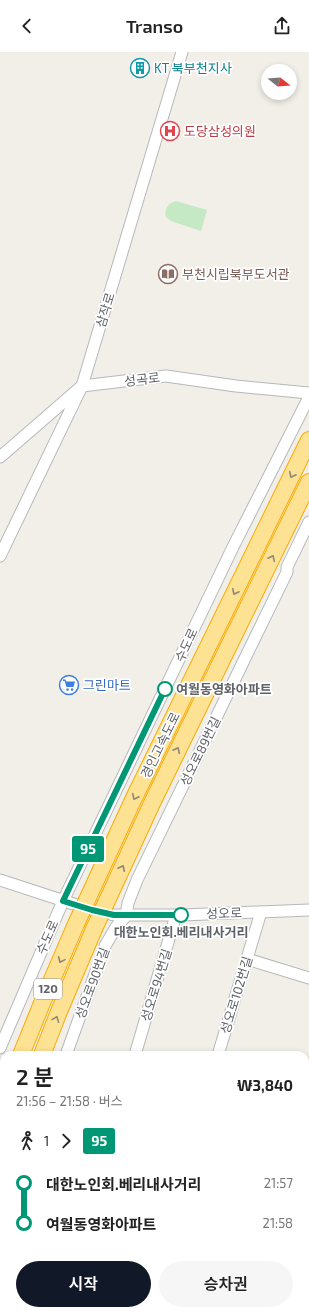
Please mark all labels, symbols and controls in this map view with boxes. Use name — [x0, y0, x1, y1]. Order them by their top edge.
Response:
icon: back — [16, 15, 38, 37]
text: Transo — [126, 15, 183, 37]
icon: share — [271, 15, 293, 37]
building icon: KT 북부천지사 — [129, 57, 151, 79]
place label: KT 북부천지사 — [154, 60, 232, 76]
north arrow — [261, 64, 297, 100]
map controls — [261, 64, 297, 100]
hospital icon: 도당삼성의원 — [159, 120, 181, 142]
place label: 도당삼성의원 — [184, 123, 256, 139]
library icon: 부천시립북부도서관 — [157, 263, 179, 285]
place label: 부천시립북부도서관 — [182, 266, 290, 282]
street label: 삼작로 — [92, 290, 118, 330]
street label: 성곡로 — [123, 369, 161, 389]
one-way arrow — [289, 471, 297, 478]
one-way arrow — [267, 555, 274, 562]
one-way arrow — [232, 588, 240, 595]
street label: 수도로 — [171, 625, 201, 665]
supermarket icon: 그린마트 — [58, 674, 80, 696]
place label: 그린마트 — [83, 677, 131, 693]
marker: 여월동영화아파트 — [157, 681, 173, 697]
place label: 여월동영화아파트 — [176, 681, 272, 697]
street label: 경인고속도로 — [137, 709, 183, 781]
street label: 성오로89번길 — [176, 714, 224, 788]
one-way arrow — [173, 747, 180, 755]
one-way arrow — [132, 792, 140, 800]
line badge: 95 — [70, 836, 106, 862]
text: 95 — [80, 840, 96, 857]
one-way arrow — [117, 865, 125, 872]
street label: 성오로 — [206, 904, 242, 922]
marker: 대한노인회.베리내사거리 — [173, 907, 189, 923]
street label: 수도로 — [32, 917, 62, 957]
place label: 대한노인회.베리내사거리 — [114, 924, 248, 940]
street label: 성오로90번길 — [72, 945, 112, 1021]
street label: 성오로94번길 — [137, 947, 175, 1023]
street label: 성오로102번길 — [217, 954, 255, 1036]
one-way arrow — [57, 956, 65, 963]
road number: 120 — [34, 979, 62, 999]
one-way arrow — [51, 1015, 59, 1022]
text: 2 분 — [16, 1063, 54, 1089]
text: ₩3,840 — [237, 1076, 293, 1094]
text: 21:56 – 21:58 · 버스 — [16, 1093, 123, 1109]
icon: walk — [16, 1130, 38, 1152]
icon: forward — [55, 1130, 77, 1152]
text: 95 — [91, 1132, 107, 1149]
text: 1 — [44, 1133, 49, 1149]
text: 대한노인회.베리내사거리 — [46, 1175, 201, 1193]
text: 21:57 — [264, 1175, 293, 1191]
text: 여월동영화아파트 — [46, 1215, 156, 1233]
text: 21:58 — [263, 1215, 293, 1231]
button: 시작 — [16, 1261, 151, 1307]
button: 승차권 — [159, 1261, 293, 1307]

